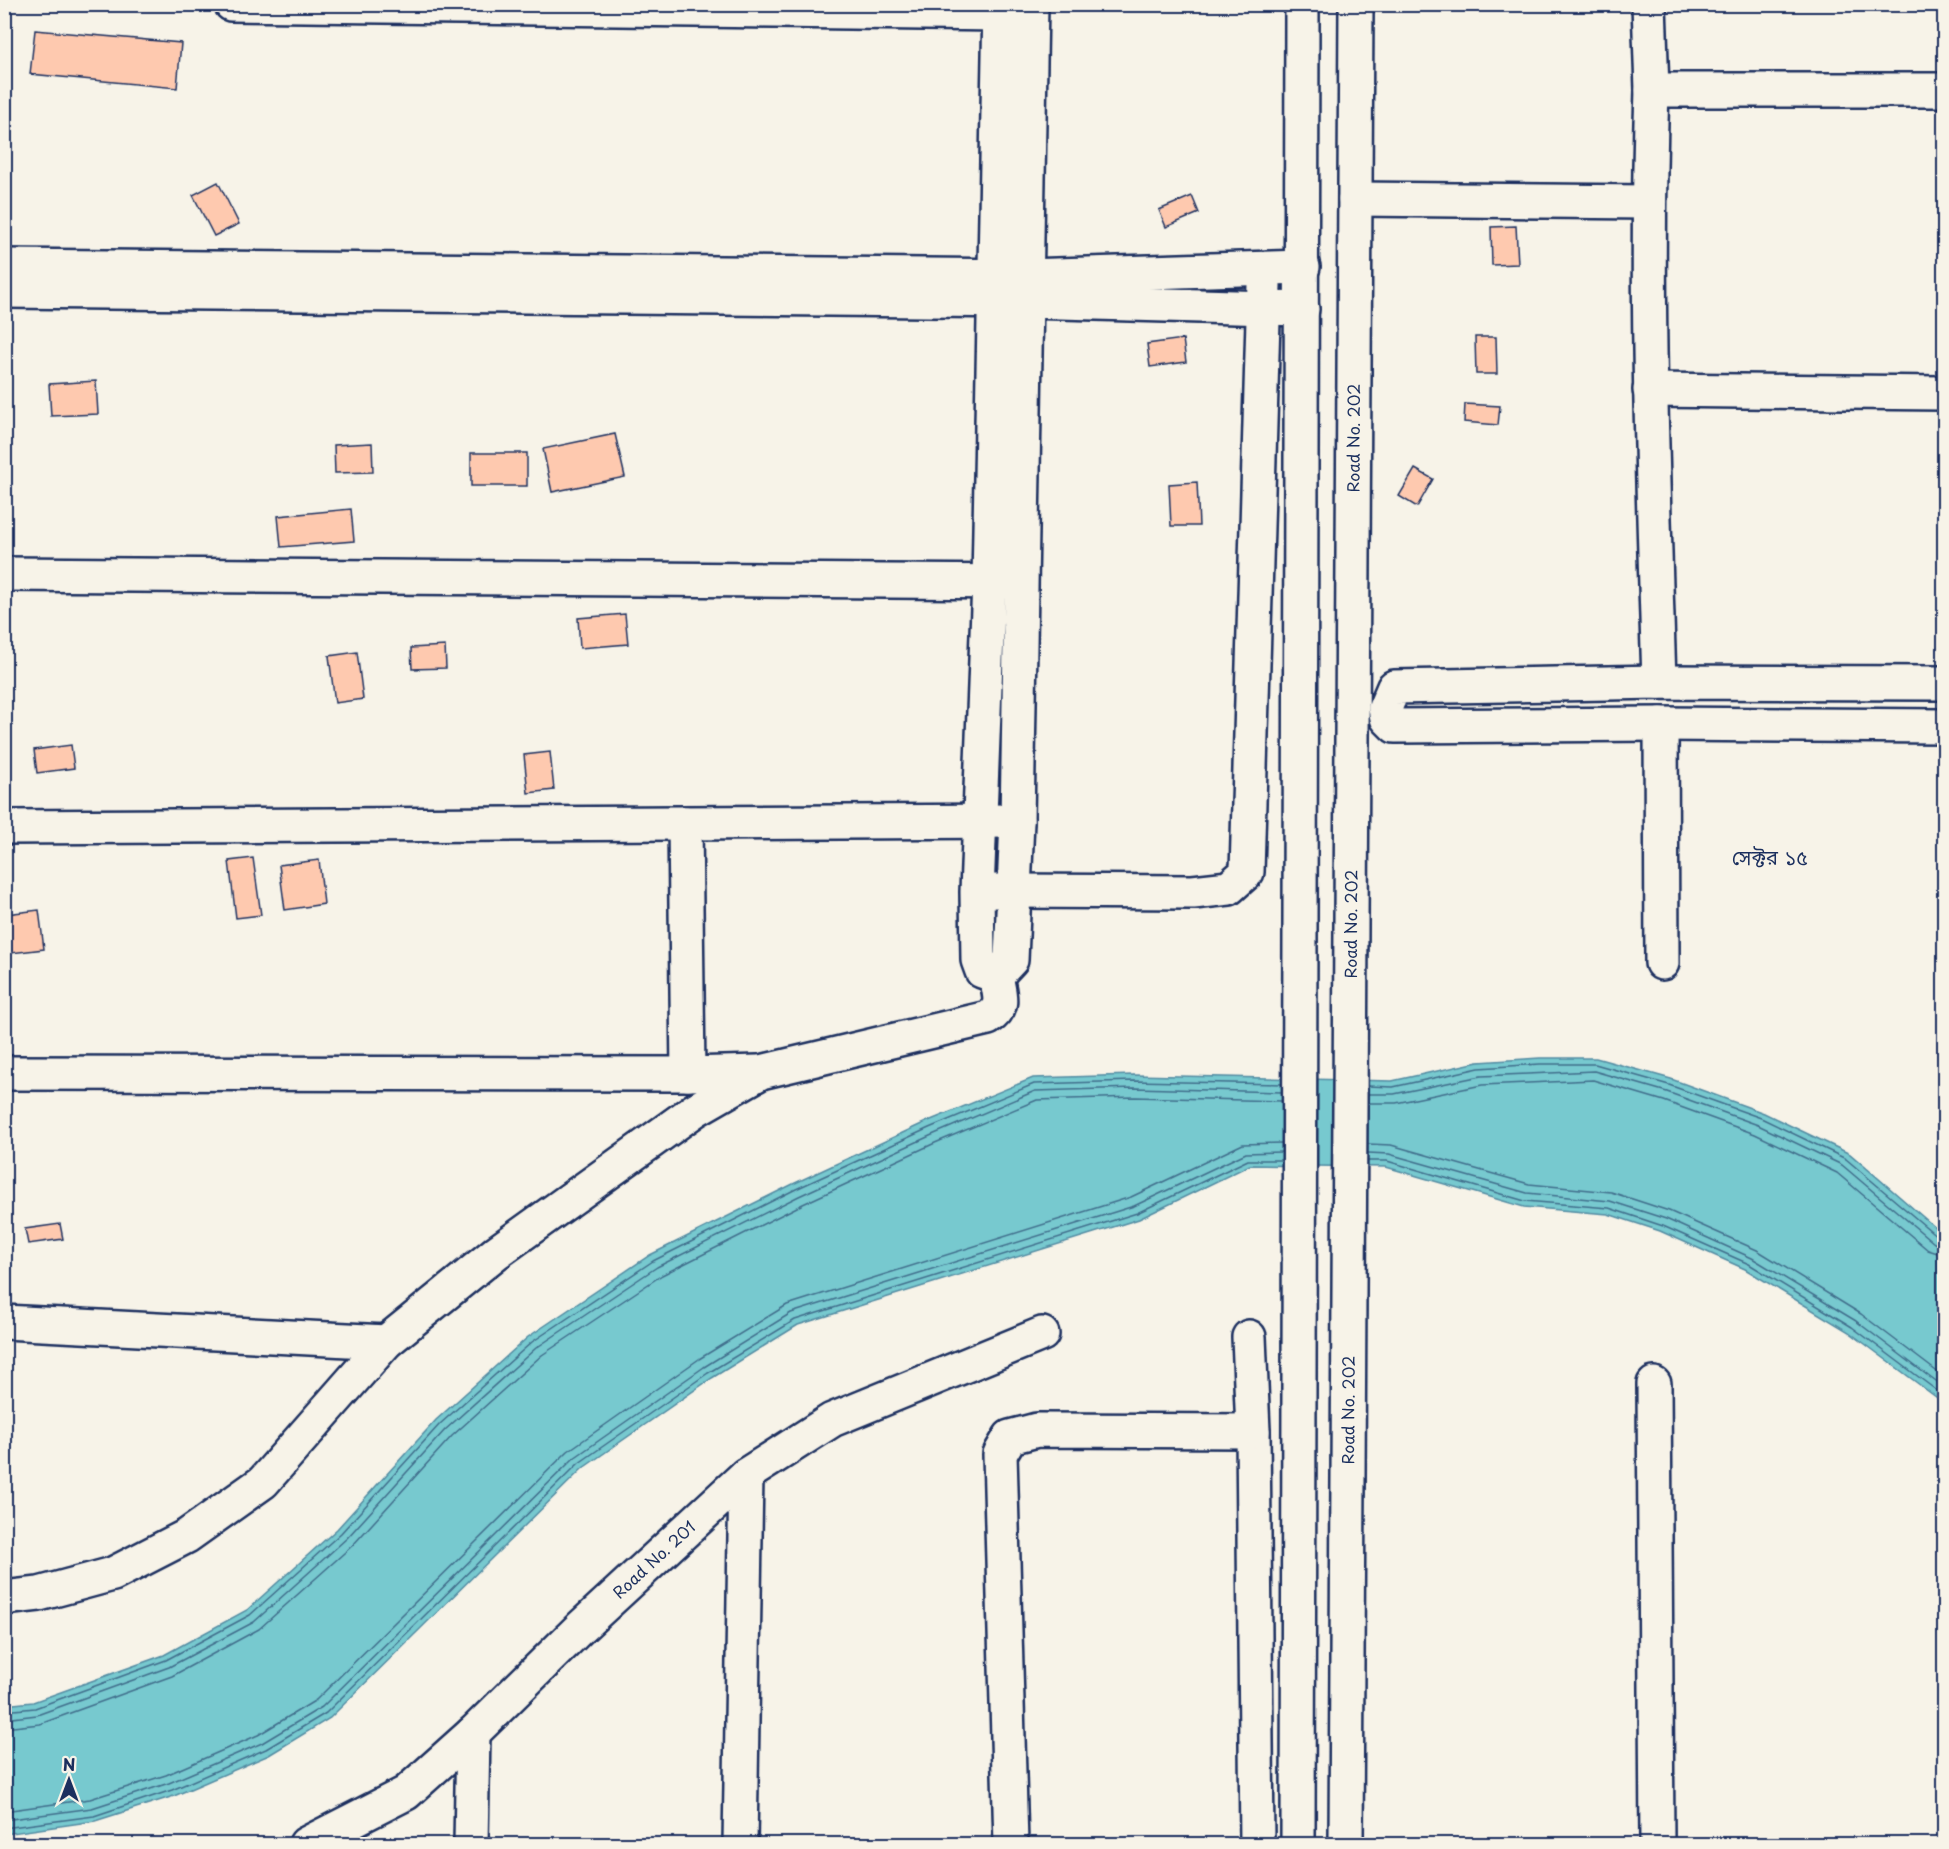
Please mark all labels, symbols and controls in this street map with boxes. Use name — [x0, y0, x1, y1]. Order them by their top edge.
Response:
street label: Road No. 202 — [1340, 384, 1365, 492]
district label: সেক্টর ১৫ — [1732, 842, 1808, 872]
street label: Road No. 202 — [1338, 870, 1362, 978]
street label: Road No. 202 — [1335, 1356, 1360, 1464]
street label: Road No. 201 — [607, 1514, 700, 1603]
north arrow — [39, 1750, 99, 1810]
text: N — [63, 1752, 75, 1776]

